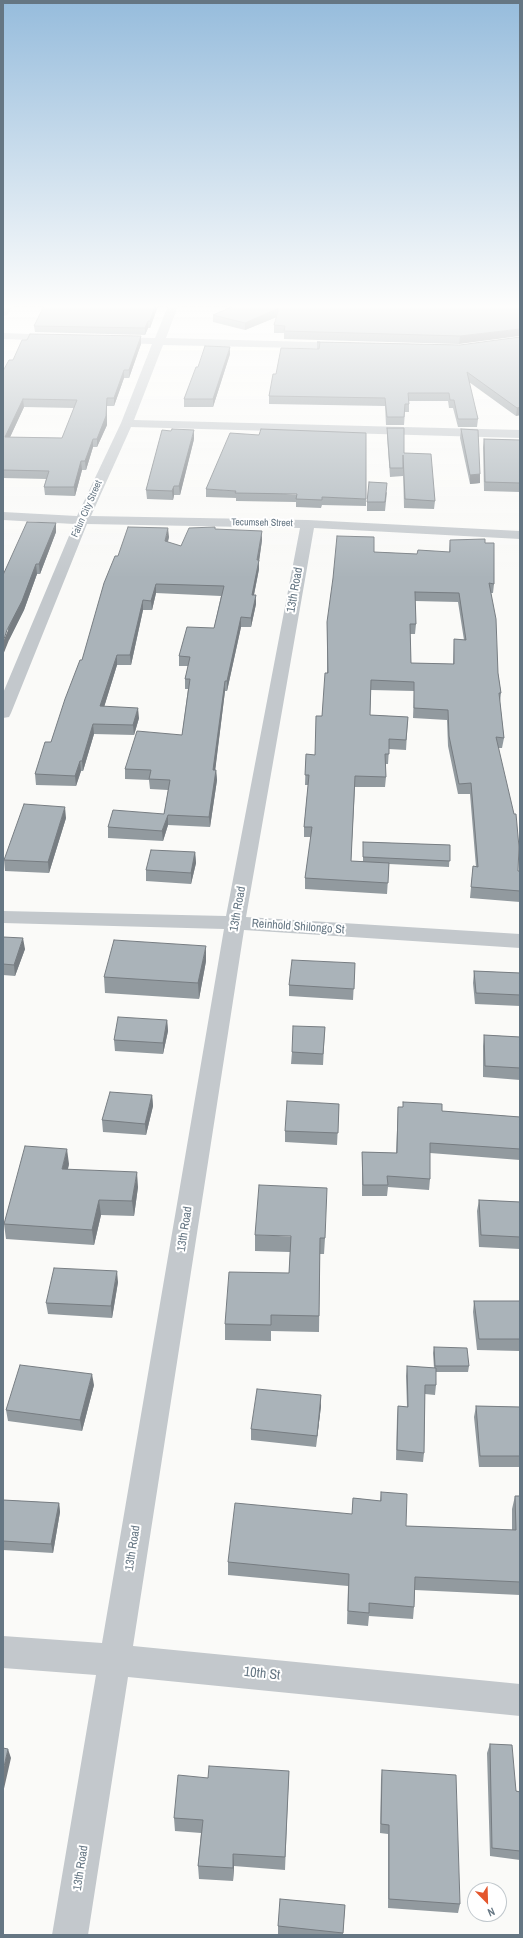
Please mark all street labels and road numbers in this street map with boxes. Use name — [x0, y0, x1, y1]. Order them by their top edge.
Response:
street label: Falun City Street — [69, 479, 105, 539]
street label: Tecumseh Street — [231, 516, 293, 530]
street label: 13th Road — [284, 566, 306, 614]
street label: 13th Road — [227, 885, 249, 933]
street label: Reinhold Shilongo St — [251, 917, 345, 937]
street label: 13th Road — [174, 1205, 196, 1253]
street label: 13th Road — [122, 1524, 144, 1572]
street label: 10th St — [243, 1664, 281, 1684]
street label: 13th Road — [70, 1844, 92, 1892]

